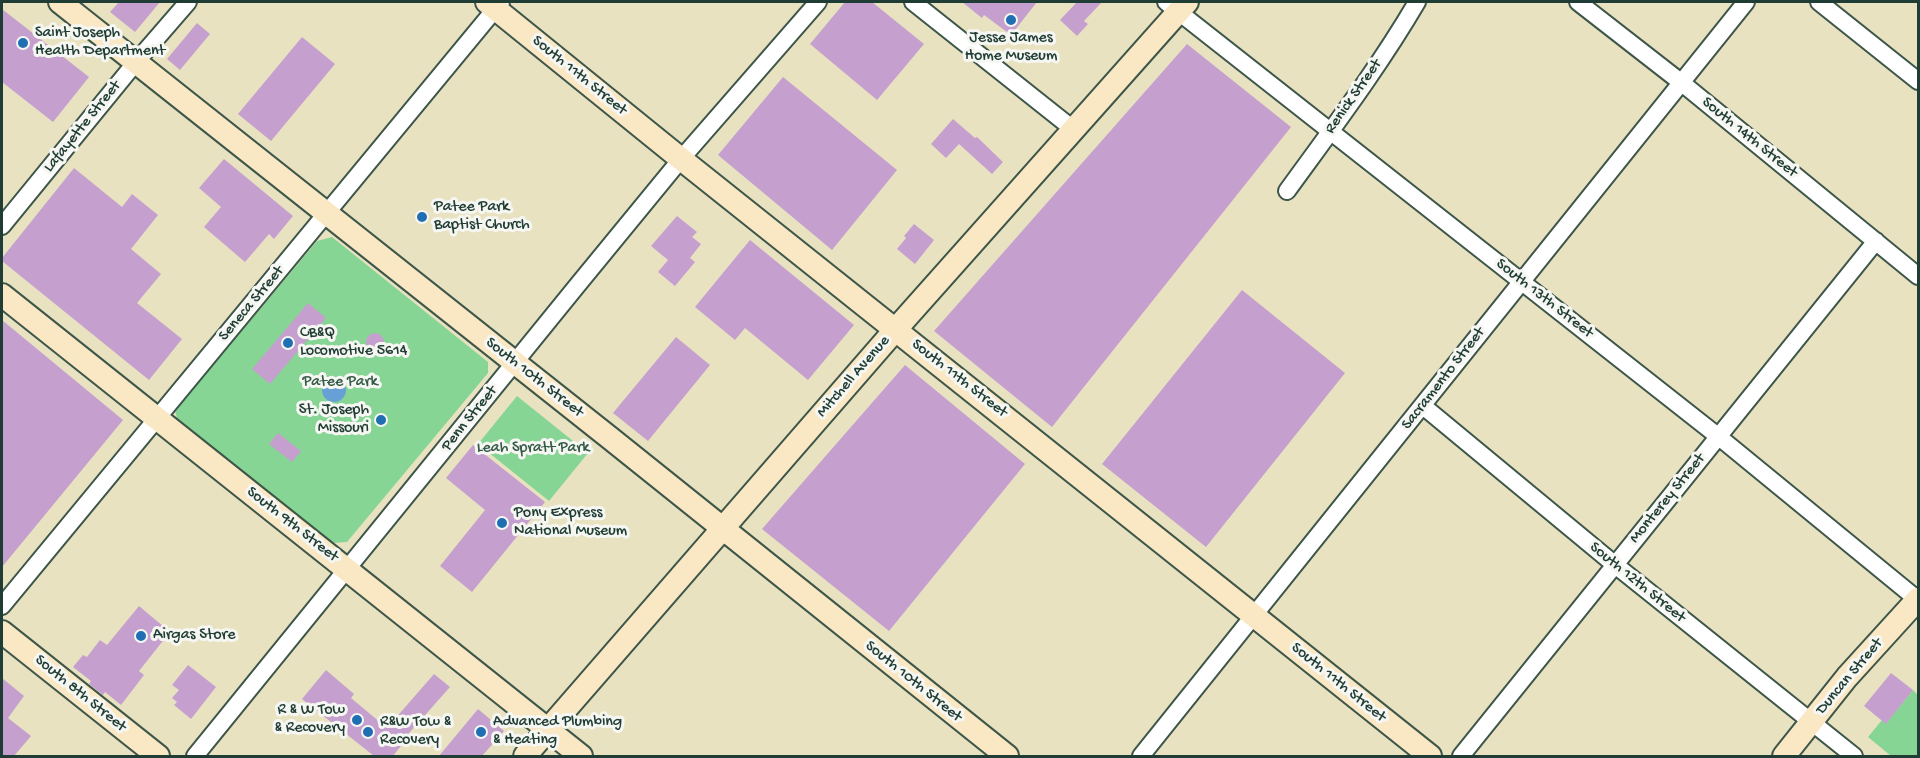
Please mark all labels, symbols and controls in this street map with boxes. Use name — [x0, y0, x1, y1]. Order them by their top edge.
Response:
marker: Jesse James Home Museum — [1004, 13, 1018, 27]
place label: Saint Joseph Health Department — [35, 24, 165, 62]
place label: Jesse James Home Museum — [965, 29, 1057, 67]
street label: South 11th Street — [528, 32, 630, 120]
marker: Saint Joseph Health Department — [16, 36, 30, 50]
street label: Renick Street — [1321, 56, 1387, 138]
street label: Lafayette Street — [40, 77, 126, 177]
street label: South 14th Street — [1697, 93, 1801, 183]
place label: Patee Park Baptist Church — [434, 198, 530, 236]
marker: Patee Park Baptist Church — [415, 210, 429, 224]
street label: South 13th Street — [1491, 255, 1597, 343]
street label: Seneca Street — [215, 262, 289, 346]
place label: CB&Q Locomotive 5614 — [300, 324, 407, 362]
street label: Sacramento Street — [1398, 324, 1490, 434]
street label: Mitchell Avenue — [813, 332, 895, 422]
street label: South 10th Street — [481, 334, 587, 422]
marker: CB&Q Locomotive 5614 — [281, 336, 295, 350]
street label: South 11th Street — [907, 336, 1011, 422]
park label: Patee Park — [302, 373, 378, 393]
street label: Penn Street — [438, 382, 502, 456]
place label: St. Joseph Missouri — [299, 401, 369, 439]
marker: St. Joseph Missouri — [374, 413, 388, 427]
park label: Leah Spratt Park — [477, 439, 589, 459]
street label: Monterey Street — [1626, 450, 1710, 548]
street label: South 9th Street — [242, 483, 342, 567]
place label: Pony Express National Museum — [514, 504, 627, 542]
marker: Pony Express National Museum — [495, 516, 509, 530]
street label: South 12th Street — [1585, 538, 1689, 628]
place label: Airgas Store — [153, 626, 235, 646]
marker: Airgas Store — [134, 629, 148, 643]
street label: Duncan Street — [1812, 635, 1888, 719]
street label: South 10th Street — [861, 637, 965, 727]
street label: South 11th Street — [1287, 639, 1389, 727]
street label: South 8th Street — [30, 651, 130, 737]
place label: R & W Tow & Recovery — [275, 701, 345, 739]
marker: R & W Tow & Recovery — [350, 713, 364, 727]
place label: R&W Tow & Recovery — [380, 713, 451, 751]
place label: Advanced Plumbing & Heating — [493, 713, 622, 751]
marker: R&W Tow & Recovery — [361, 725, 375, 739]
marker: Advanced Plumbing & Heating — [474, 725, 488, 739]

